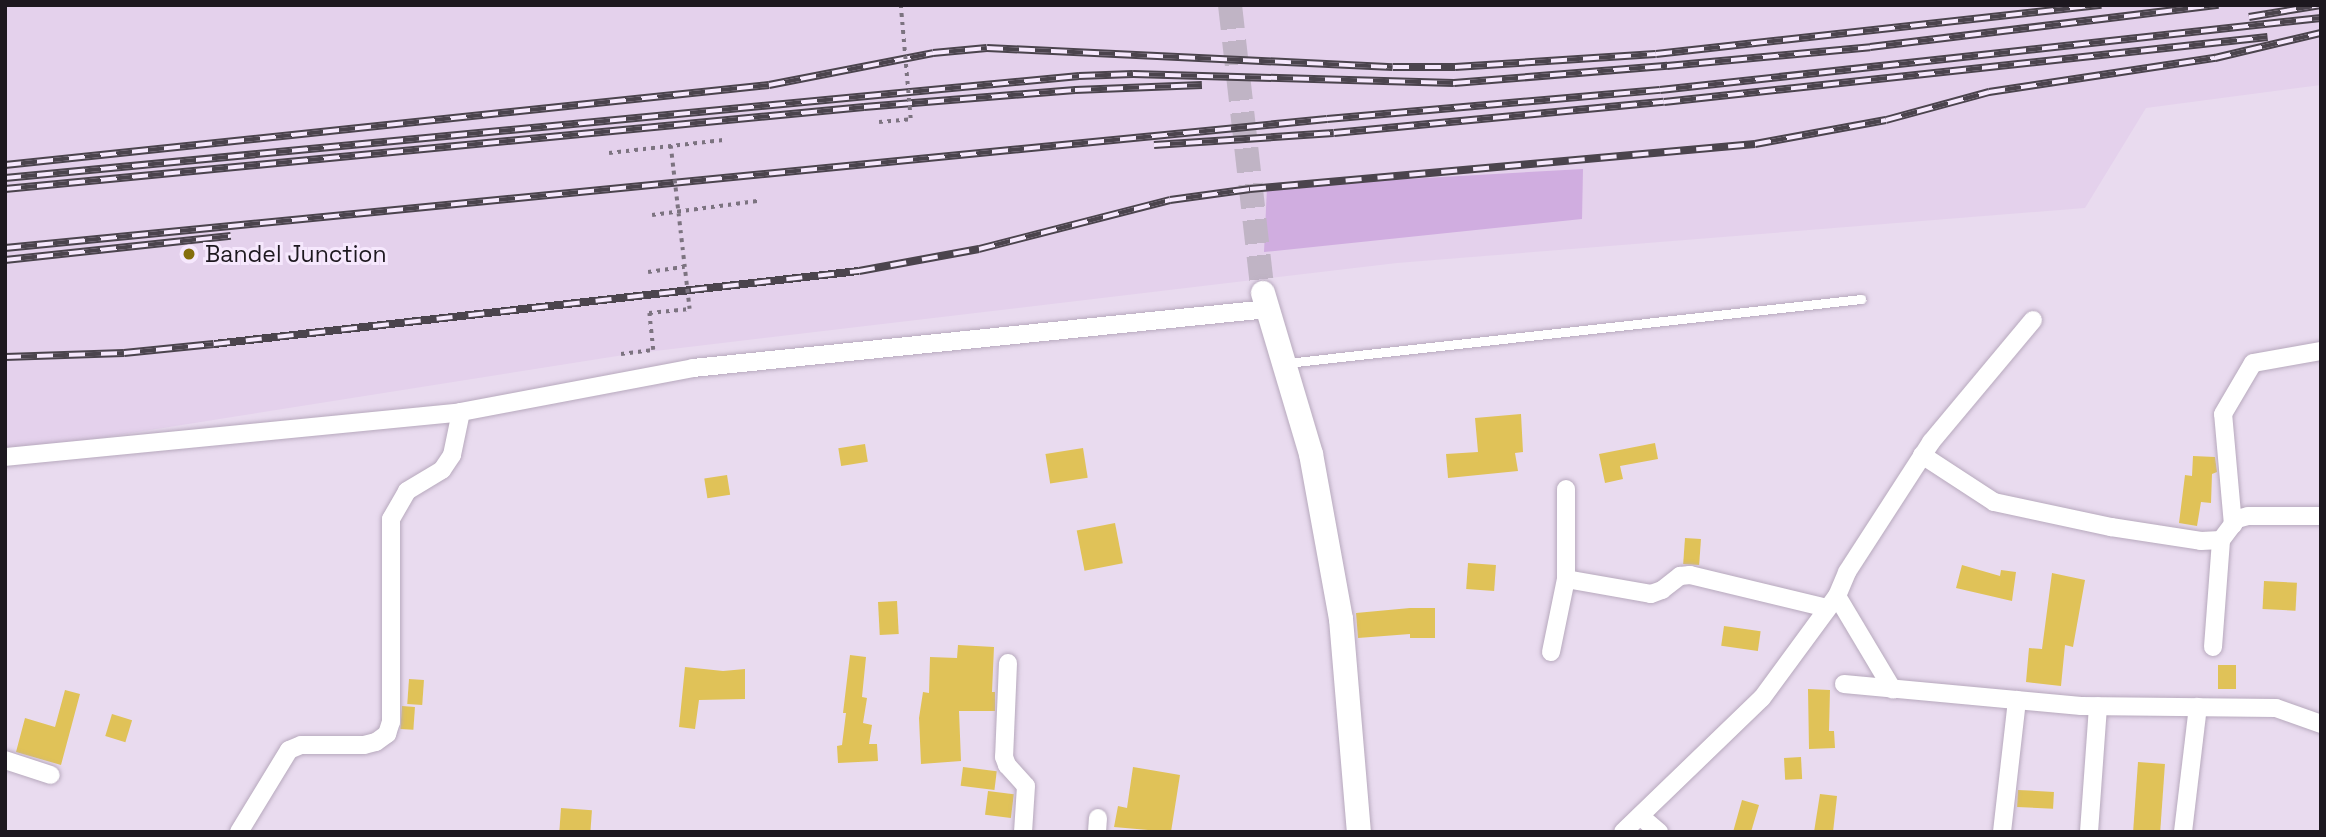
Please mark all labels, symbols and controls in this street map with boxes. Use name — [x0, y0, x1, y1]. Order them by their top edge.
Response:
place label: Bandel Junction — [205, 240, 387, 268]
marker: Bandel Junction — [179, 244, 199, 264]

